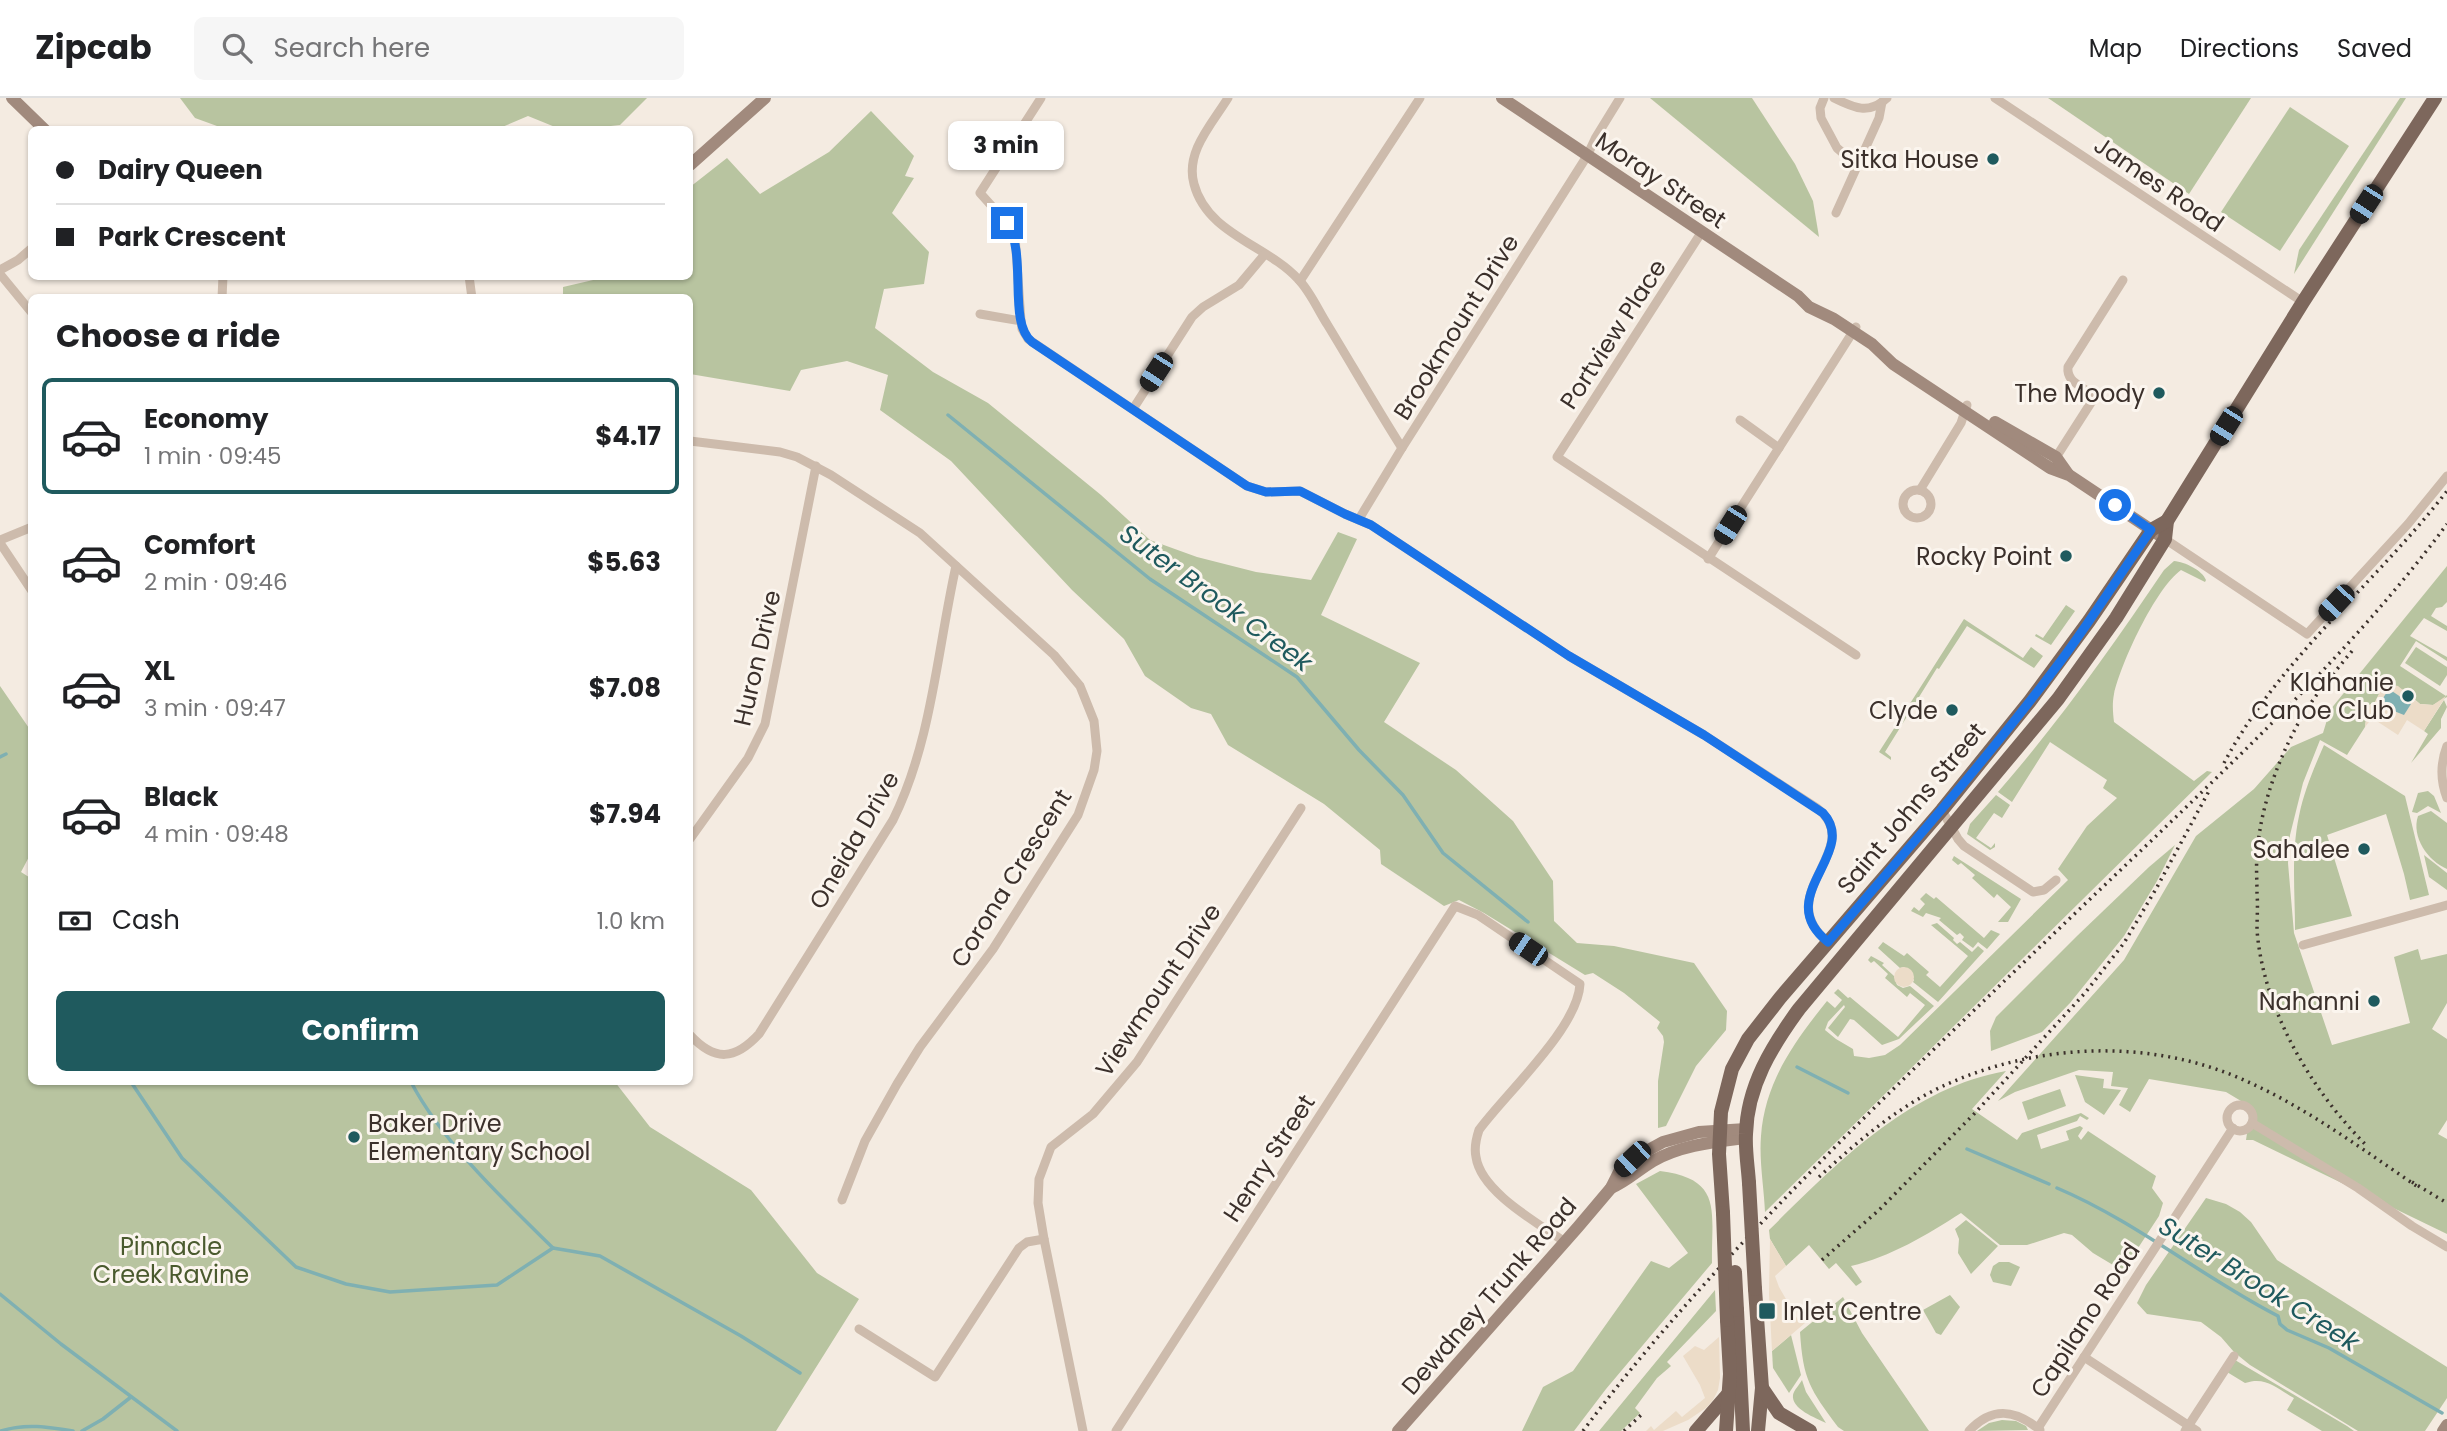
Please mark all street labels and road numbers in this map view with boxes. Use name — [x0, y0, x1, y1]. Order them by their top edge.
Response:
street label: Moray Street — [1589, 124, 1733, 236]
street label: James Road — [2088, 128, 2230, 240]
street label: Brookmount Drive — [1386, 228, 1526, 426]
street label: Portview Place — [1552, 253, 1674, 415]
street label: Huron Drive — [725, 587, 789, 729]
street label: Saint Johns Street — [1829, 715, 1993, 901]
street label: Oneida Drive — [801, 765, 907, 915]
street label: Corona Crescent — [943, 782, 1079, 974]
street label: Viewmount Drive — [1088, 897, 1228, 1083]
street label: Henry Street — [1215, 1088, 1323, 1228]
street label: Dewdney Trunk Road — [1394, 1190, 1584, 1402]
street label: Capilano Road — [2023, 1236, 2147, 1404]

